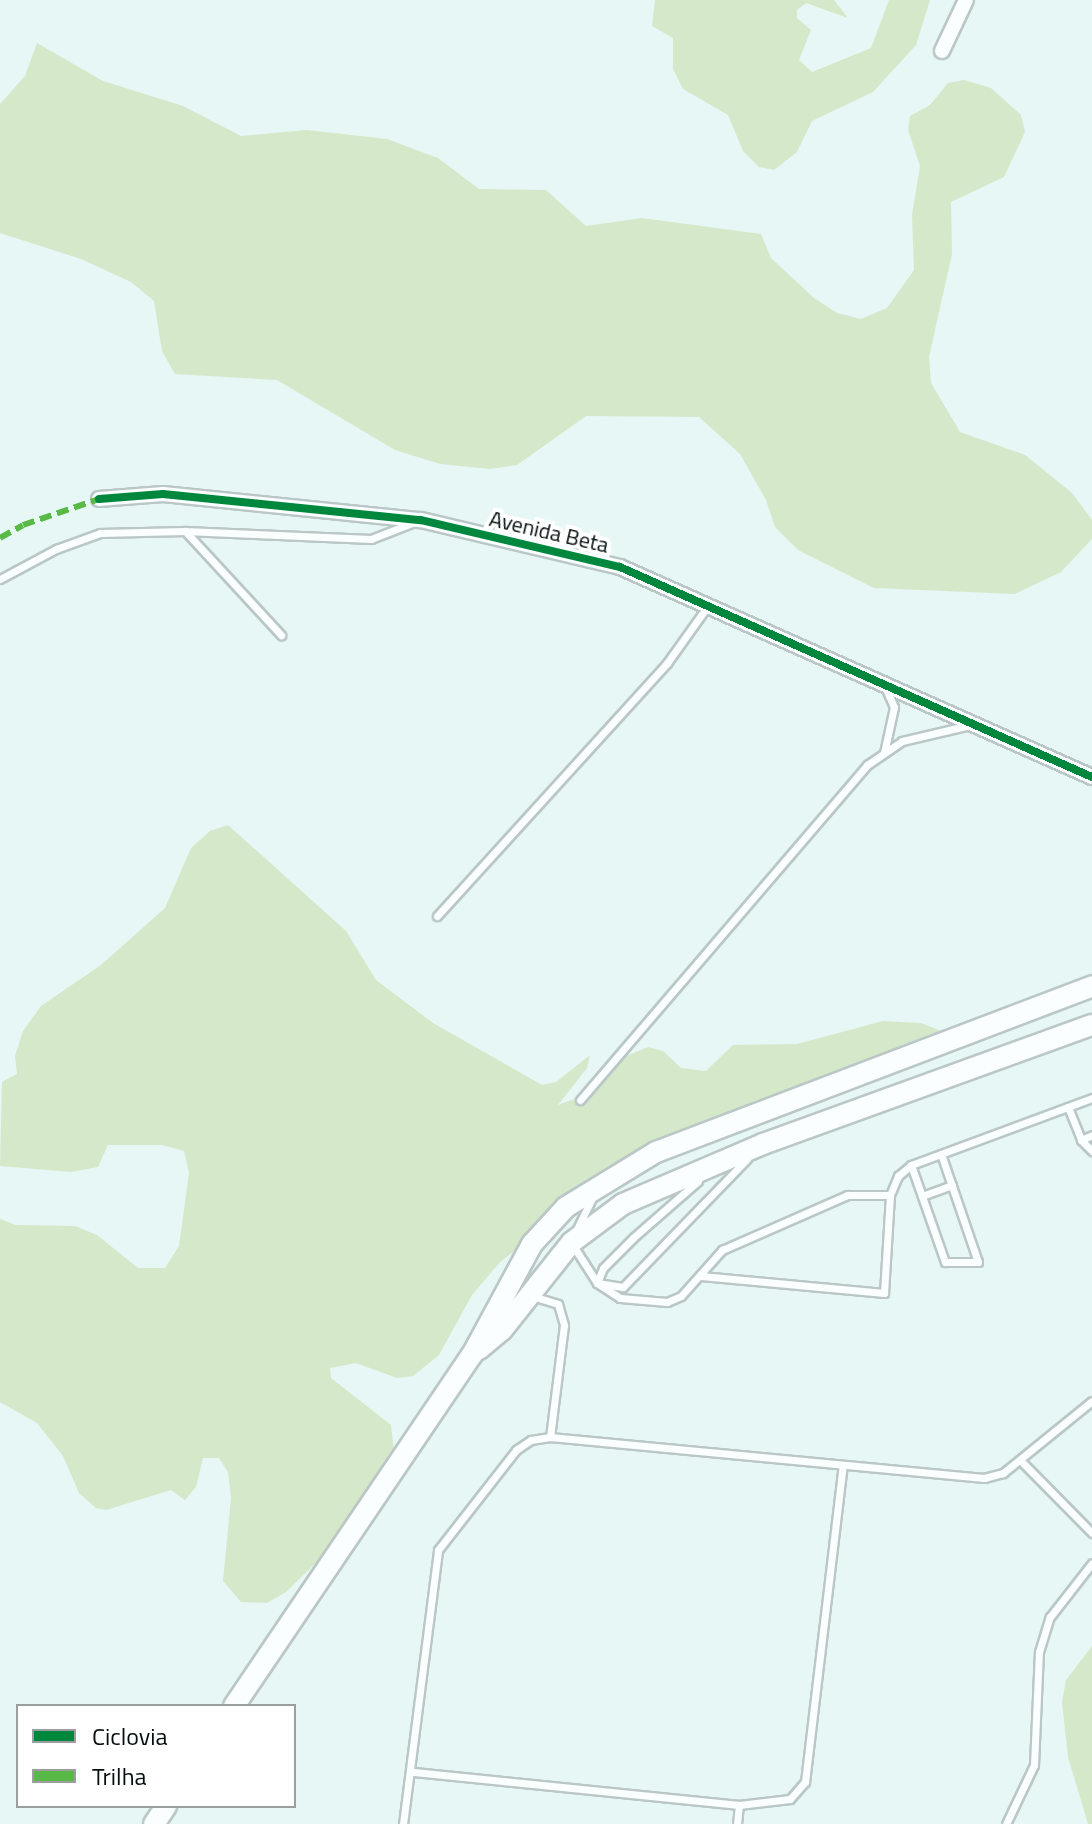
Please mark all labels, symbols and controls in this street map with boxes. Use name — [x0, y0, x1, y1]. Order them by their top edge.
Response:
street label: Avenida Beta — [487, 505, 611, 559]
legend — [16, 1704, 296, 1808]
text: Ciclovia — [92, 1718, 168, 1754]
text: Trilha — [92, 1758, 147, 1794]

